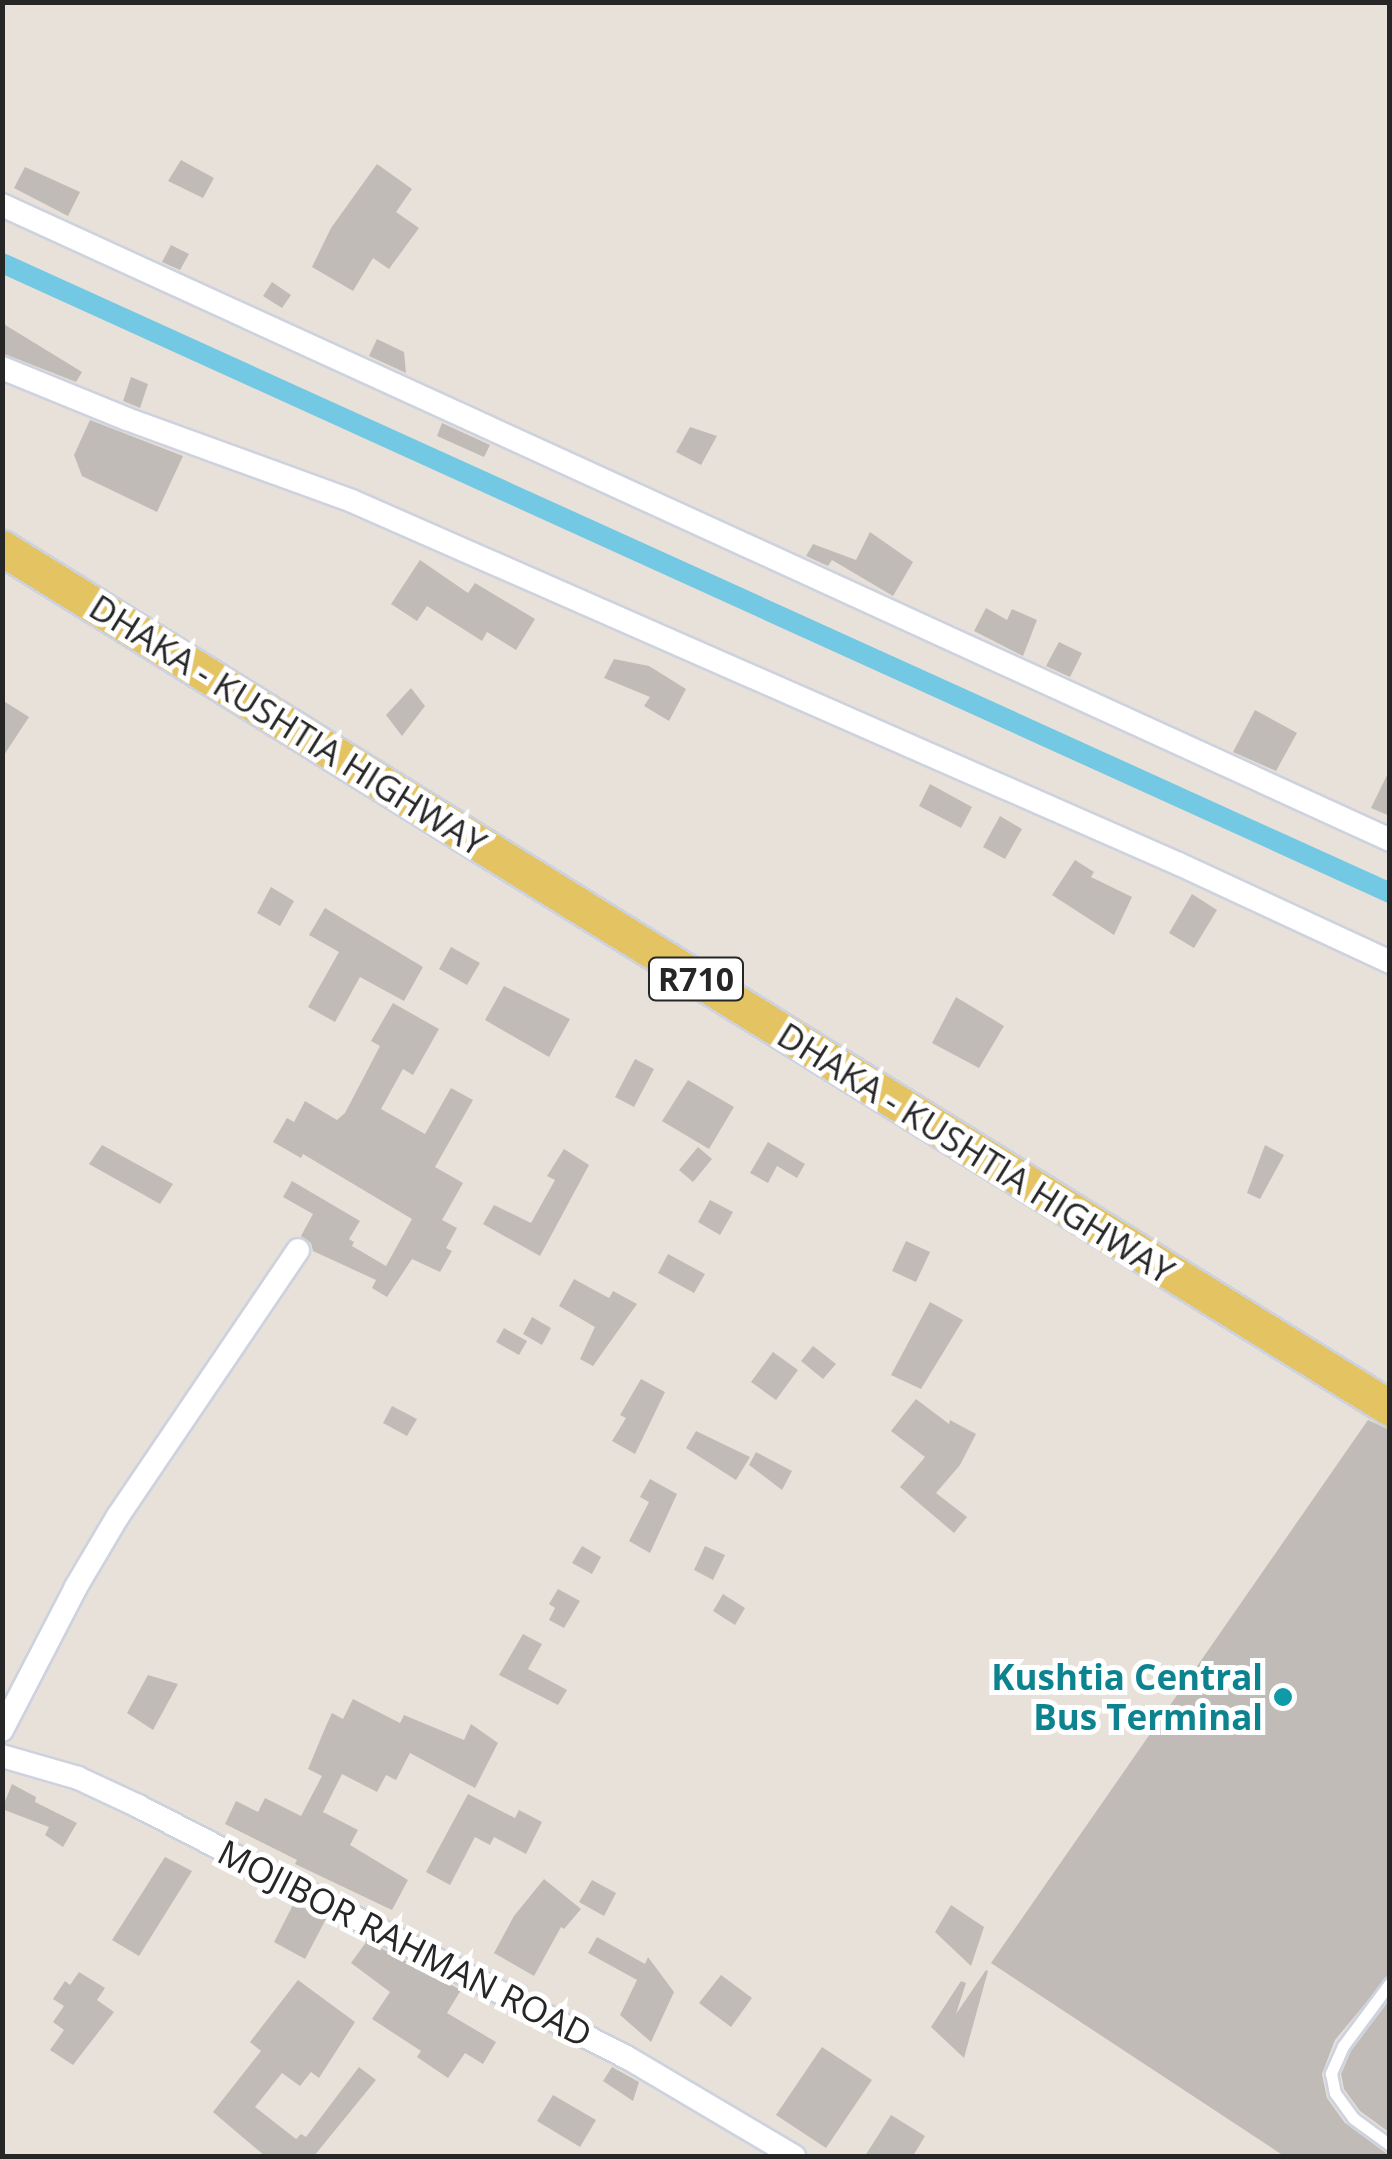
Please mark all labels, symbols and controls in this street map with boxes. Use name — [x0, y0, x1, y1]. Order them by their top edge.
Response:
street label: DHAKA - KUSHTIA HIGHWAY — [82, 585, 494, 865]
road number: R710 — [646, 952, 746, 1006]
street label: DHAKA - KUSHTIA HIGHWAY — [770, 1013, 1182, 1293]
place label: Kushtia Central Bus Terminal — [991, 1656, 1263, 1738]
marker: Kushtia Central Bus Terminal — [1272, 1686, 1294, 1708]
street label: MOJIBOR RAHMAN ROAD — [211, 1830, 599, 2056]

